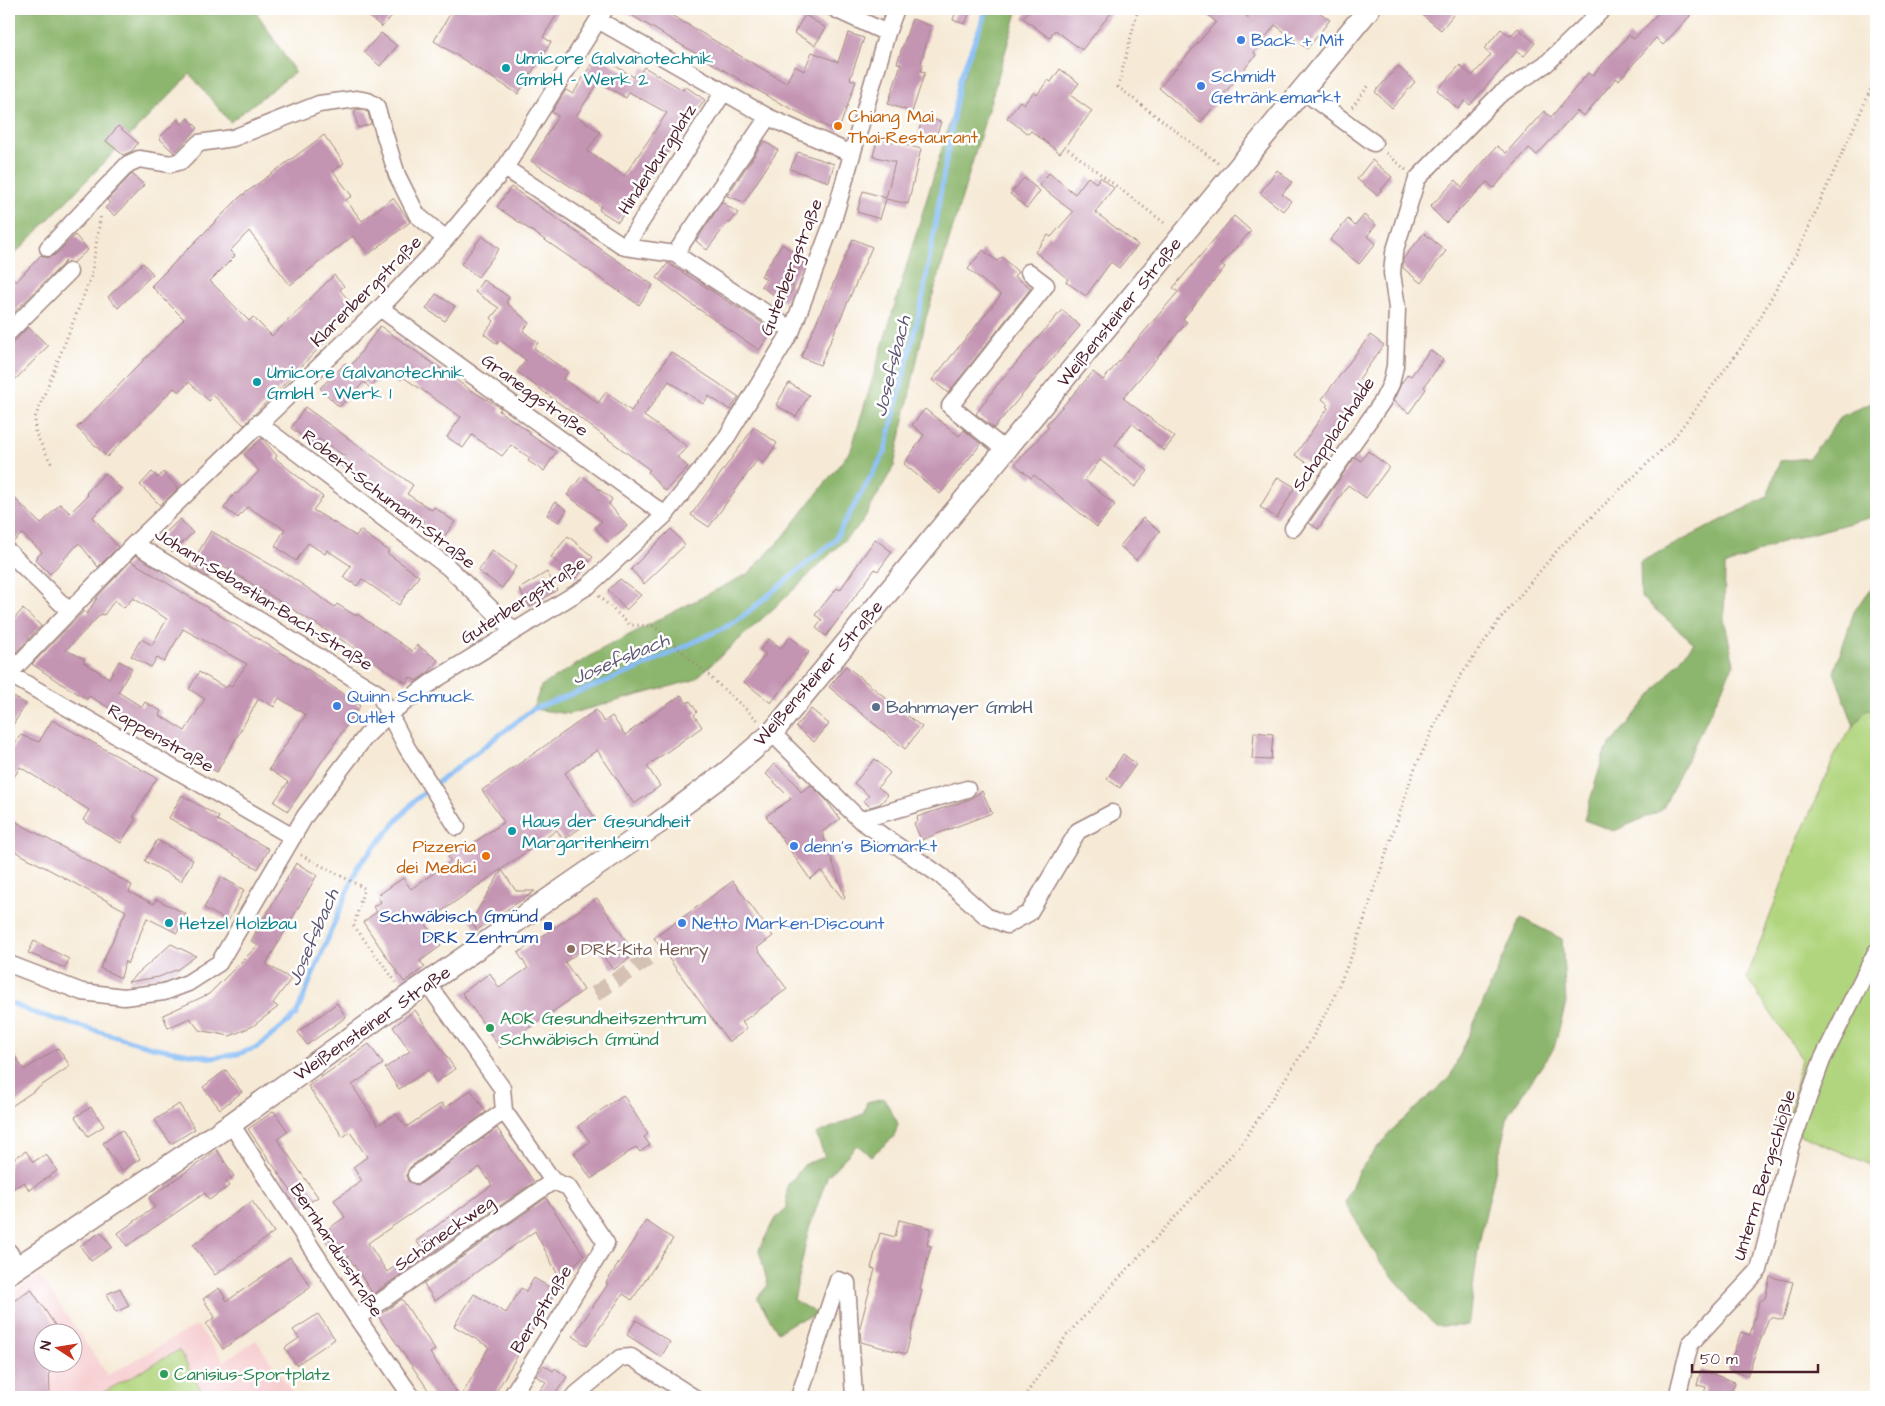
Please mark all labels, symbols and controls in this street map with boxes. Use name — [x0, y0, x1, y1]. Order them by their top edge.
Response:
place label: Back + Mit — [1251, 28, 1345, 53]
marker: Back + Mit — [1235, 34, 1247, 46]
place label: Umicore Galvanotechnik GmbH - Werk 2 — [516, 46, 713, 92]
marker: Umicore Galvanotechnik GmbH - Werk 2 — [500, 62, 512, 74]
place label: Schmidt Getränkemarkt — [1211, 64, 1342, 110]
marker: Schmidt Getränkemarkt — [1195, 80, 1207, 92]
street label: Hindenburgplatz — [612, 99, 703, 220]
place label: Chiang Mai Thai-Restaurant — [848, 104, 979, 150]
marker: Chiang Mai Thai-Restaurant — [832, 120, 844, 132]
street label: Gutenbergstraße — [754, 195, 830, 340]
street label: Klarenbergstraße — [305, 230, 429, 353]
street label: Weißensteiner Straße — [1051, 232, 1188, 392]
water label: Josefsbach — [867, 312, 918, 420]
street label: Graneggstraße — [475, 348, 594, 444]
place label: Umicore Galvanotechnik GmbH - Werk 1 — [267, 360, 464, 406]
street label: Schapplachhalde — [1286, 372, 1381, 496]
marker: Umicore Galvanotechnik GmbH - Werk 1 — [251, 376, 263, 388]
street label: Robert-Schumann-Straße — [297, 424, 481, 575]
street label: Johann-Sebastian-Bach-Straße — [150, 522, 378, 677]
street label: Gutenbergstraße — [456, 550, 591, 651]
street label: Weißensteiner Straße — [748, 595, 889, 752]
water label: Josefsbach — [568, 626, 675, 692]
place label: Quinn Schmuck Outlet — [347, 684, 474, 730]
place label: Bahnmayer GmbH — [886, 695, 1033, 721]
street label: Rappenstraße — [103, 698, 219, 779]
marker: Quinn Schmuck Outlet — [331, 700, 343, 712]
marker: Bahnmayer GmbH — [870, 701, 882, 713]
place label: Haus der Gesundheit Margaritenheim — [522, 809, 692, 856]
marker: Haus der Gesundheit Margaritenheim — [506, 825, 518, 837]
place label: Pizzeria dei Medici — [396, 834, 476, 880]
place label: denn's Biomarkt — [804, 834, 938, 859]
marker: denn's Biomarkt — [788, 840, 800, 852]
marker: Pizzeria dei Medici — [480, 850, 492, 862]
water label: Josefsbach — [281, 883, 347, 990]
place label: Schwäbisch Gmünd DRK Zentrum — [379, 904, 538, 950]
place label: Hetzel Holzbau — [179, 911, 297, 936]
place label: Netto Marken-Discount — [692, 911, 885, 936]
marker: Hetzel Holzbau — [163, 917, 175, 929]
marker: Netto Marken-Discount — [676, 917, 688, 929]
marker: Schwäbisch Gmünd DRK Zentrum — [542, 920, 554, 932]
place label: DRK-Kita Henry — [581, 937, 709, 963]
marker: DRK-Kita Henry — [565, 943, 577, 955]
street label: Weißensteiner Straße — [289, 960, 456, 1087]
place label: AOK Gesundheitszentrum Schwäbisch Gmünd — [500, 1006, 706, 1052]
marker: AOK Gesundheitszentrum Schwäbisch Gmünd — [484, 1022, 496, 1034]
street label: Unterm Bergschlößle — [1727, 1087, 1803, 1264]
street label: Bernhardusstraße — [284, 1179, 389, 1322]
street label: Schöneckweg — [389, 1190, 500, 1278]
street label: Bergstraße — [504, 1260, 579, 1359]
north arrow — [32, 1324, 82, 1374]
text: N — [36, 1339, 57, 1352]
scale bar — [1692, 1341, 1819, 1373]
text: 50 m — [1700, 1349, 1738, 1370]
place label: Canisius-Sportplatz — [174, 1362, 330, 1387]
marker: Canisius-Sportplatz — [158, 1368, 170, 1380]

